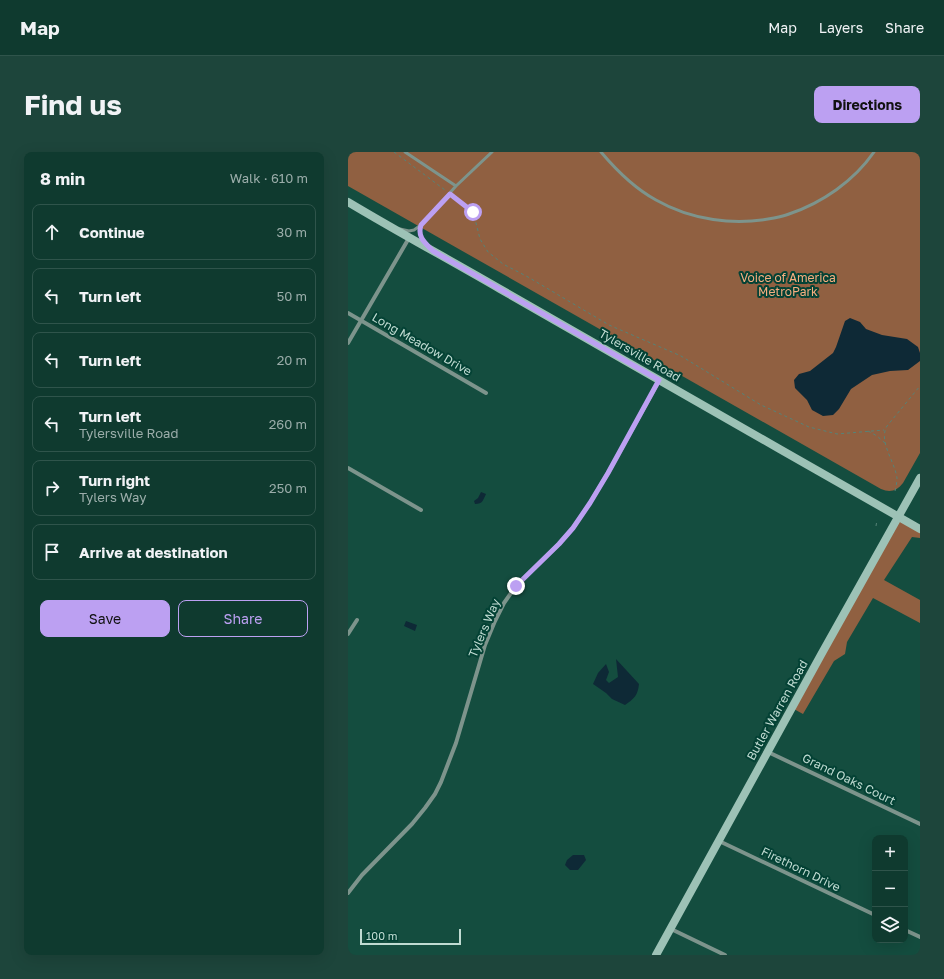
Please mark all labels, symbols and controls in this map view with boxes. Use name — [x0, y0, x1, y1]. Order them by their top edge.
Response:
text: Map — [20, 16, 60, 39]
text: Map — [768, 19, 797, 36]
text: Layers — [819, 19, 863, 36]
text: Share — [885, 19, 924, 36]
button: Directions — [814, 86, 920, 123]
text: Find us — [24, 88, 122, 121]
text: 8 min — [40, 168, 85, 189]
text: Walk · 610 m — [230, 170, 308, 186]
route start — [464, 203, 482, 221]
icon: ahead — [41, 221, 63, 243]
text: Continue — [79, 223, 145, 241]
text: 30 m — [277, 224, 307, 240]
park label: Voice of America MetroPark — [740, 270, 836, 299]
icon: left — [41, 285, 63, 307]
text: Turn left — [79, 287, 141, 305]
text: 50 m — [277, 288, 307, 304]
street label: Long Meadow Drive — [369, 309, 475, 379]
street label: Tylersville Road — [597, 326, 683, 384]
icon: left — [41, 349, 63, 371]
text: Turn left — [79, 351, 141, 369]
text: 20 m — [277, 352, 307, 368]
text: Turn left — [79, 407, 141, 425]
icon: left — [41, 413, 63, 435]
text: 260 m — [269, 416, 307, 432]
text: Tylersville Road — [79, 425, 178, 441]
text: Turn right — [79, 471, 150, 489]
icon: right — [41, 477, 63, 499]
text: 250 m — [269, 480, 307, 496]
text: Tylers Way — [79, 489, 146, 505]
icon: arrive — [41, 541, 63, 563]
text: Arrive at destination — [79, 543, 228, 561]
route end — [507, 577, 525, 595]
street label: Tylers Way — [465, 596, 503, 660]
button: Save — [40, 600, 170, 637]
button: Share — [178, 600, 308, 637]
street label: Butler Warren Road — [743, 657, 811, 763]
street label: Grand Oaks Court — [800, 750, 898, 808]
map controls — [872, 835, 908, 943]
button: + — [872, 835, 908, 871]
street label: Firethorn Drive — [759, 843, 843, 895]
button: − — [872, 871, 908, 907]
button: layers — [872, 907, 908, 943]
scale bar — [360, 927, 461, 946]
text: 100 m — [366, 929, 397, 942]

